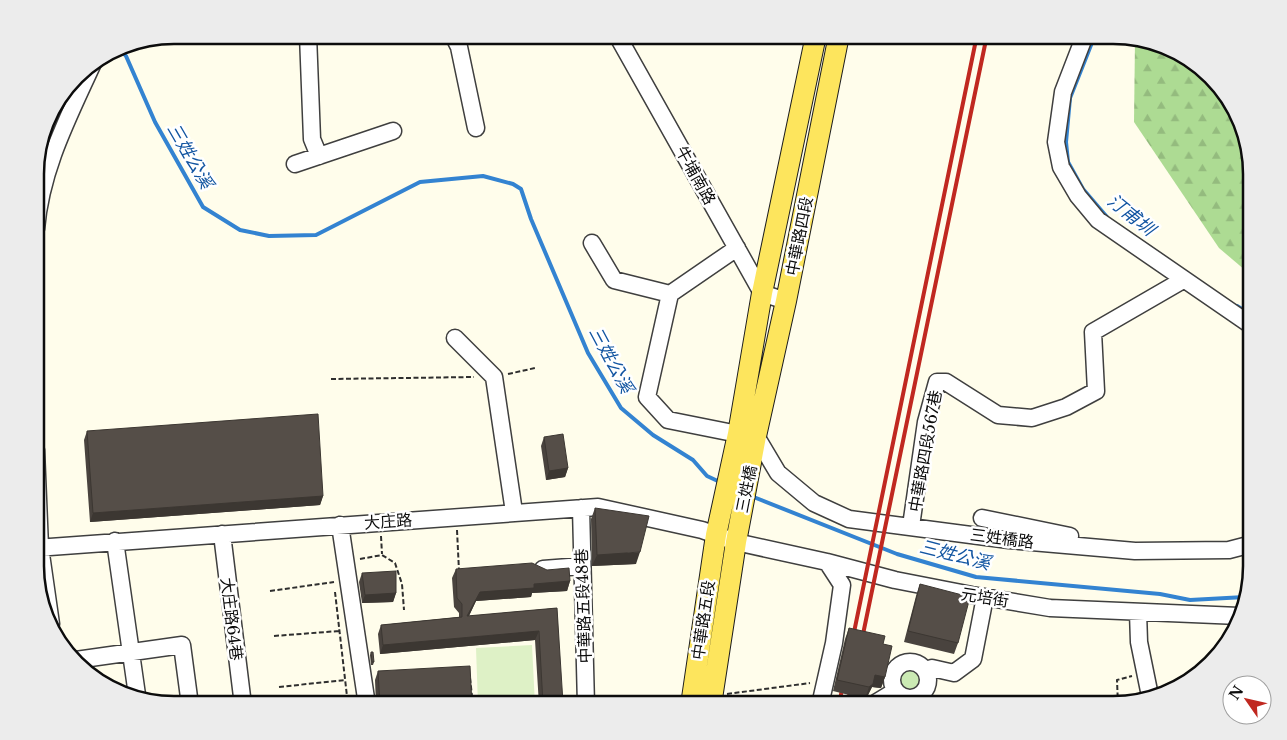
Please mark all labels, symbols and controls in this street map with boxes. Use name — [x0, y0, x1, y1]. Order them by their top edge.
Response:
water label: 三姓公溪 — [162, 119, 219, 195]
street label: 牛埔南路 — [672, 142, 720, 208]
water label: 汀甫圳 — [1103, 189, 1161, 242]
street label: 中華路四段 — [782, 195, 816, 277]
water label: 三姓公溪 — [584, 323, 639, 400]
street label: 中華路四段567巷 — [904, 388, 946, 514]
street label: 三姓橋 — [732, 464, 760, 514]
street label: 大庄路 — [363, 509, 413, 533]
street label: 三姓橋路 — [969, 524, 1035, 552]
water label: 三姓公溪 — [917, 536, 996, 575]
street label: 中華路五段48巷 — [571, 548, 595, 664]
street label: 大庄路64巷 — [217, 576, 247, 662]
street label: 中華路五段 — [688, 579, 718, 661]
street label: 元培街 — [960, 583, 1010, 611]
north arrow — [1222, 675, 1272, 725]
text: N — [1225, 682, 1247, 703]

